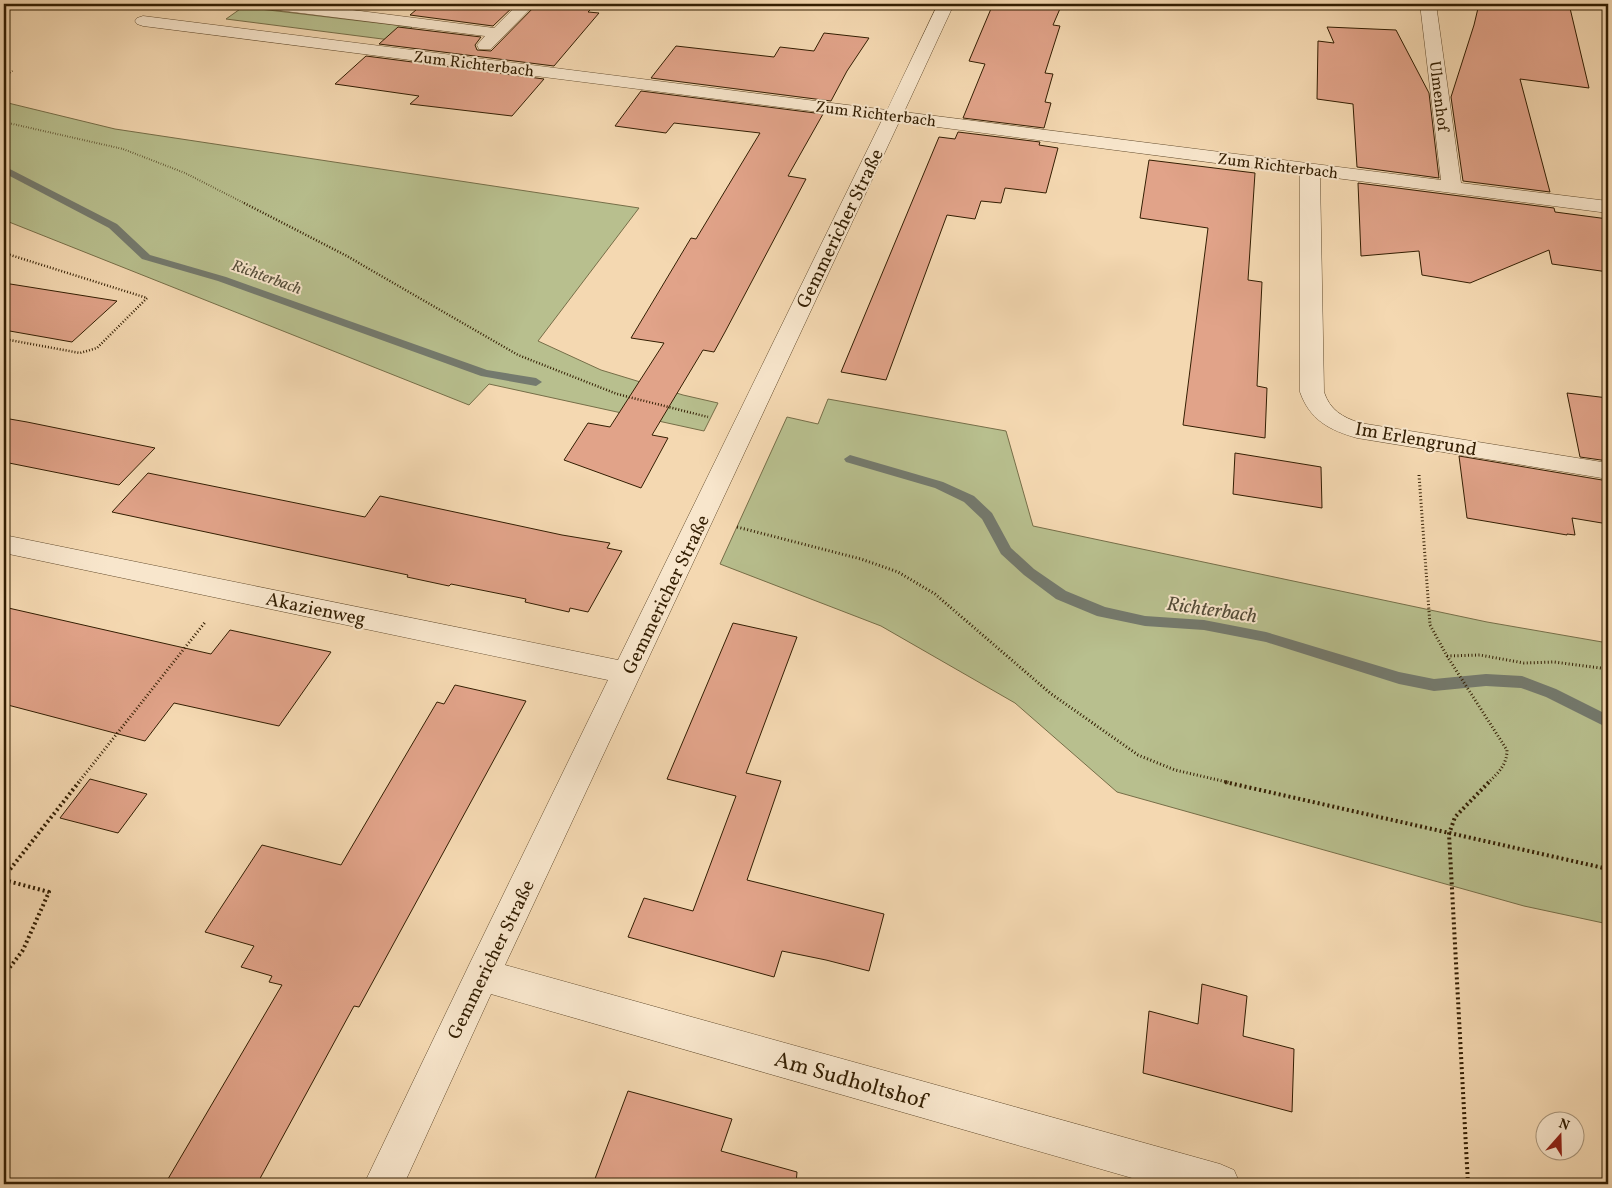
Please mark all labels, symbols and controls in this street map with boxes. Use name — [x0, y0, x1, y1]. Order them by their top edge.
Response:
street label: Zum Richterbach — [412, 47, 535, 83]
street label: Ulmenhof — [1423, 60, 1453, 134]
street label: Zum Richterbach — [814, 97, 937, 133]
street label: Gemmericher Straße — [791, 145, 891, 313]
street label: Zum Richterbach — [1216, 149, 1339, 185]
water label: Richterbach — [228, 255, 304, 301]
street label: Im Erlengrund — [1353, 416, 1479, 463]
street label: Gemmericher Straße — [617, 511, 717, 679]
street label: Akazienweg — [263, 587, 368, 633]
water label: Richterbach — [1165, 591, 1259, 631]
street label: Gemmericher Straße — [442, 876, 542, 1044]
street label: Am Sudholtshof — [771, 1045, 932, 1119]
north arrow — [1534, 1110, 1584, 1160]
text: N — [1556, 1115, 1572, 1136]

